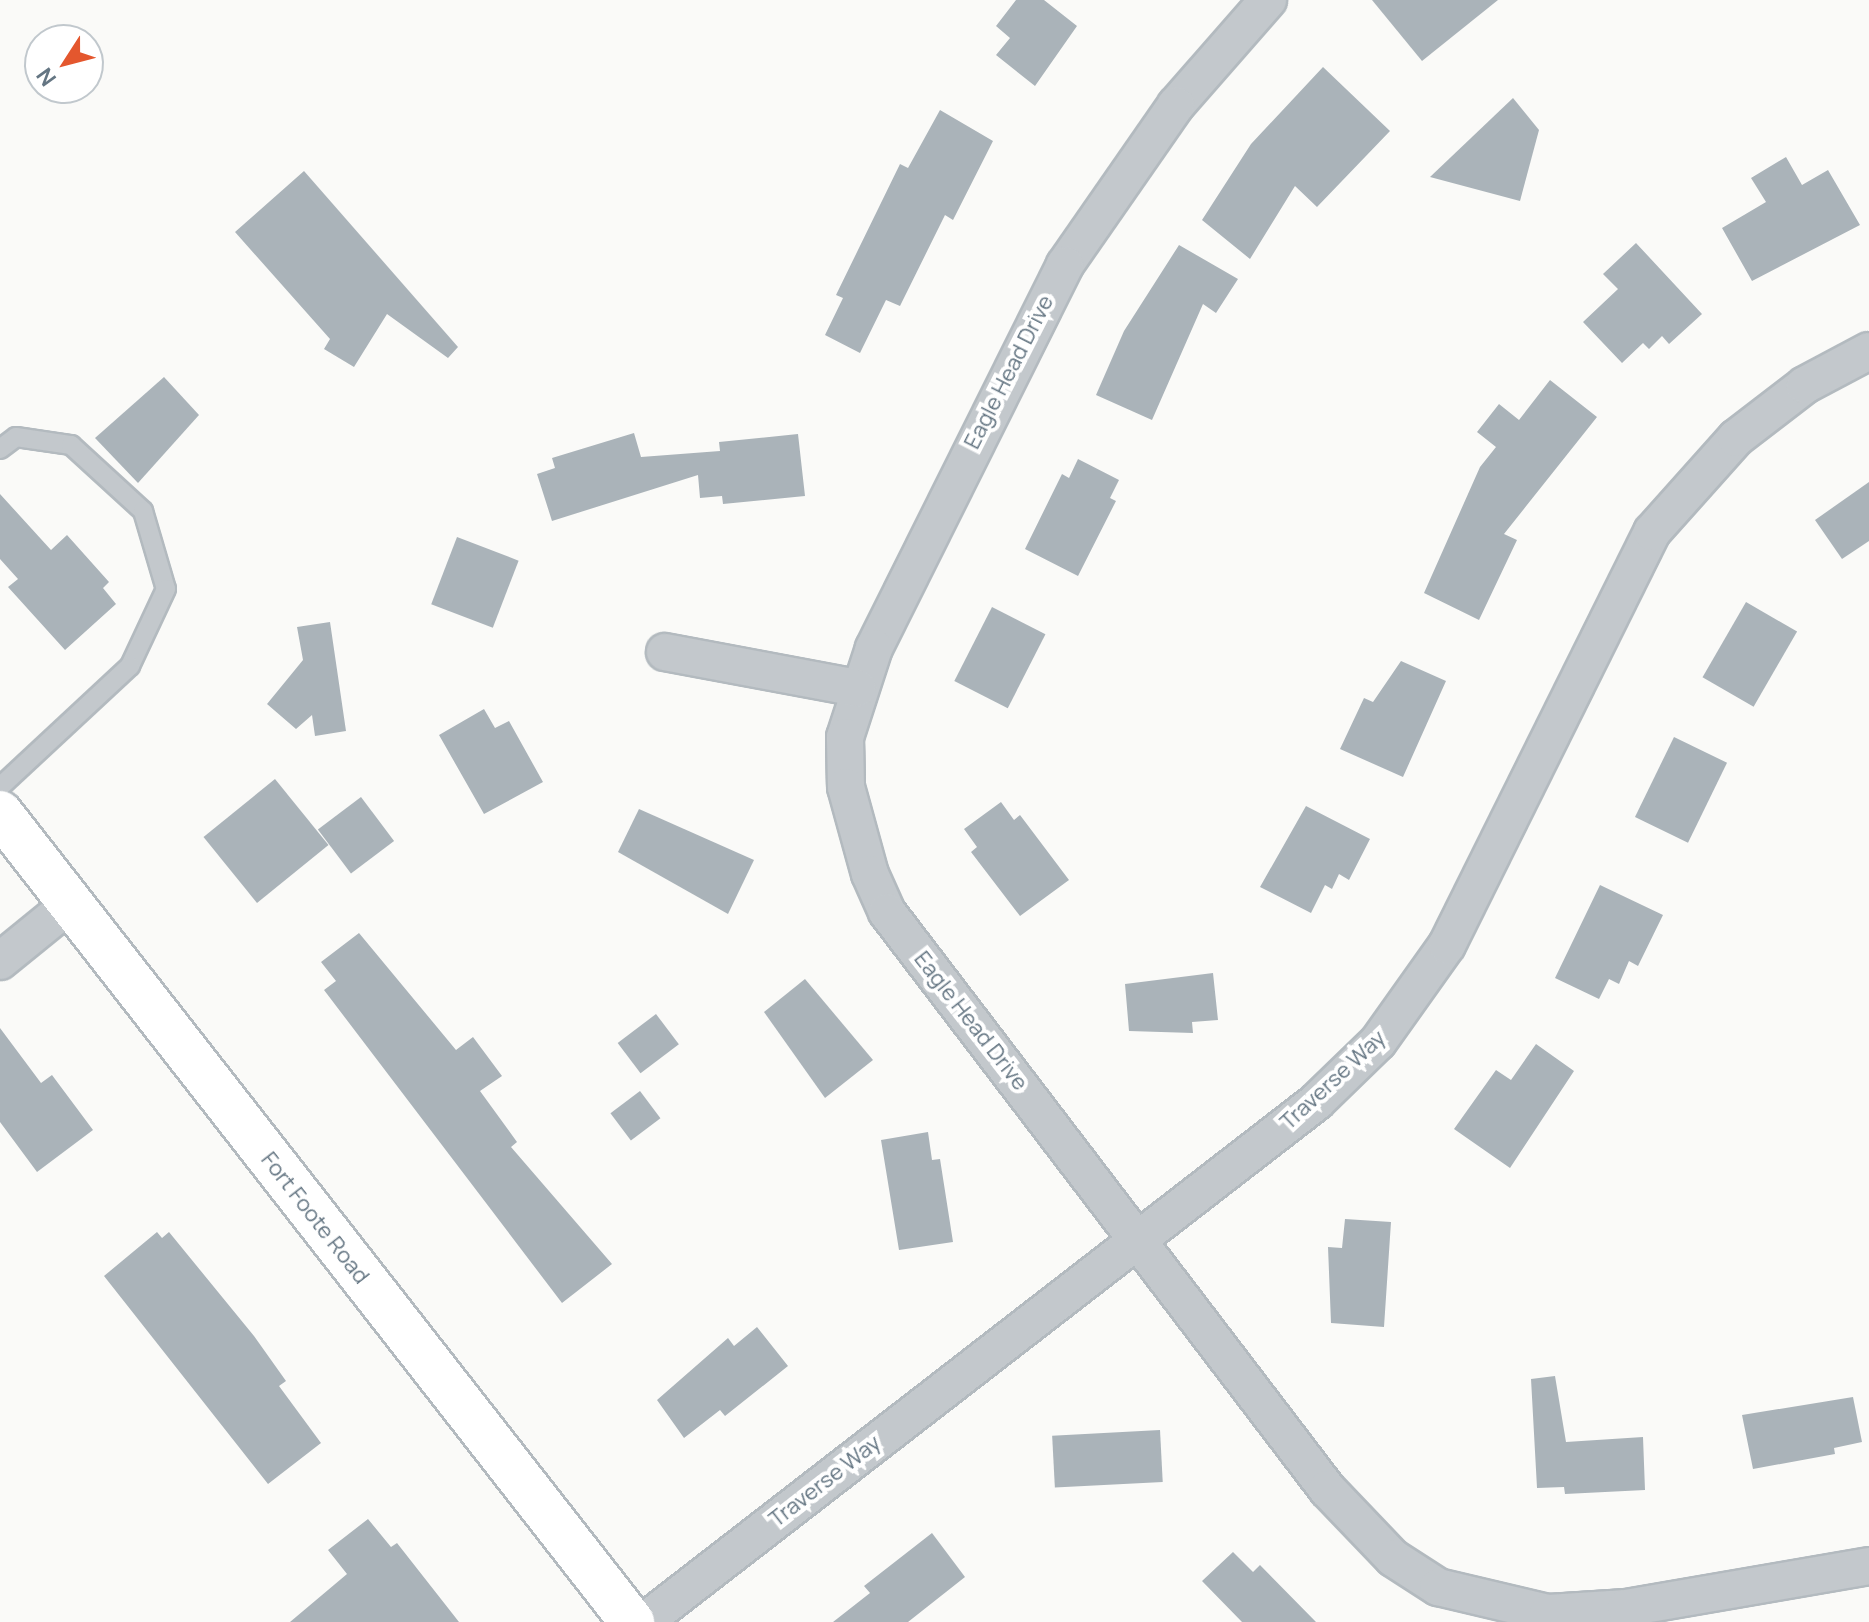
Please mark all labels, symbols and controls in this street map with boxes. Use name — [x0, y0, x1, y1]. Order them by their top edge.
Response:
north arrow — [24, 24, 104, 104]
text: N — [29, 62, 63, 92]
street label: Eagle Head Drive — [959, 291, 1059, 453]
street label: Eagle Head Drive — [909, 946, 1033, 1096]
street label: Traverse Way — [1275, 1025, 1391, 1135]
street label: Fort Foote Road — [256, 1147, 374, 1289]
street label: Traverse Way — [764, 1429, 886, 1533]

